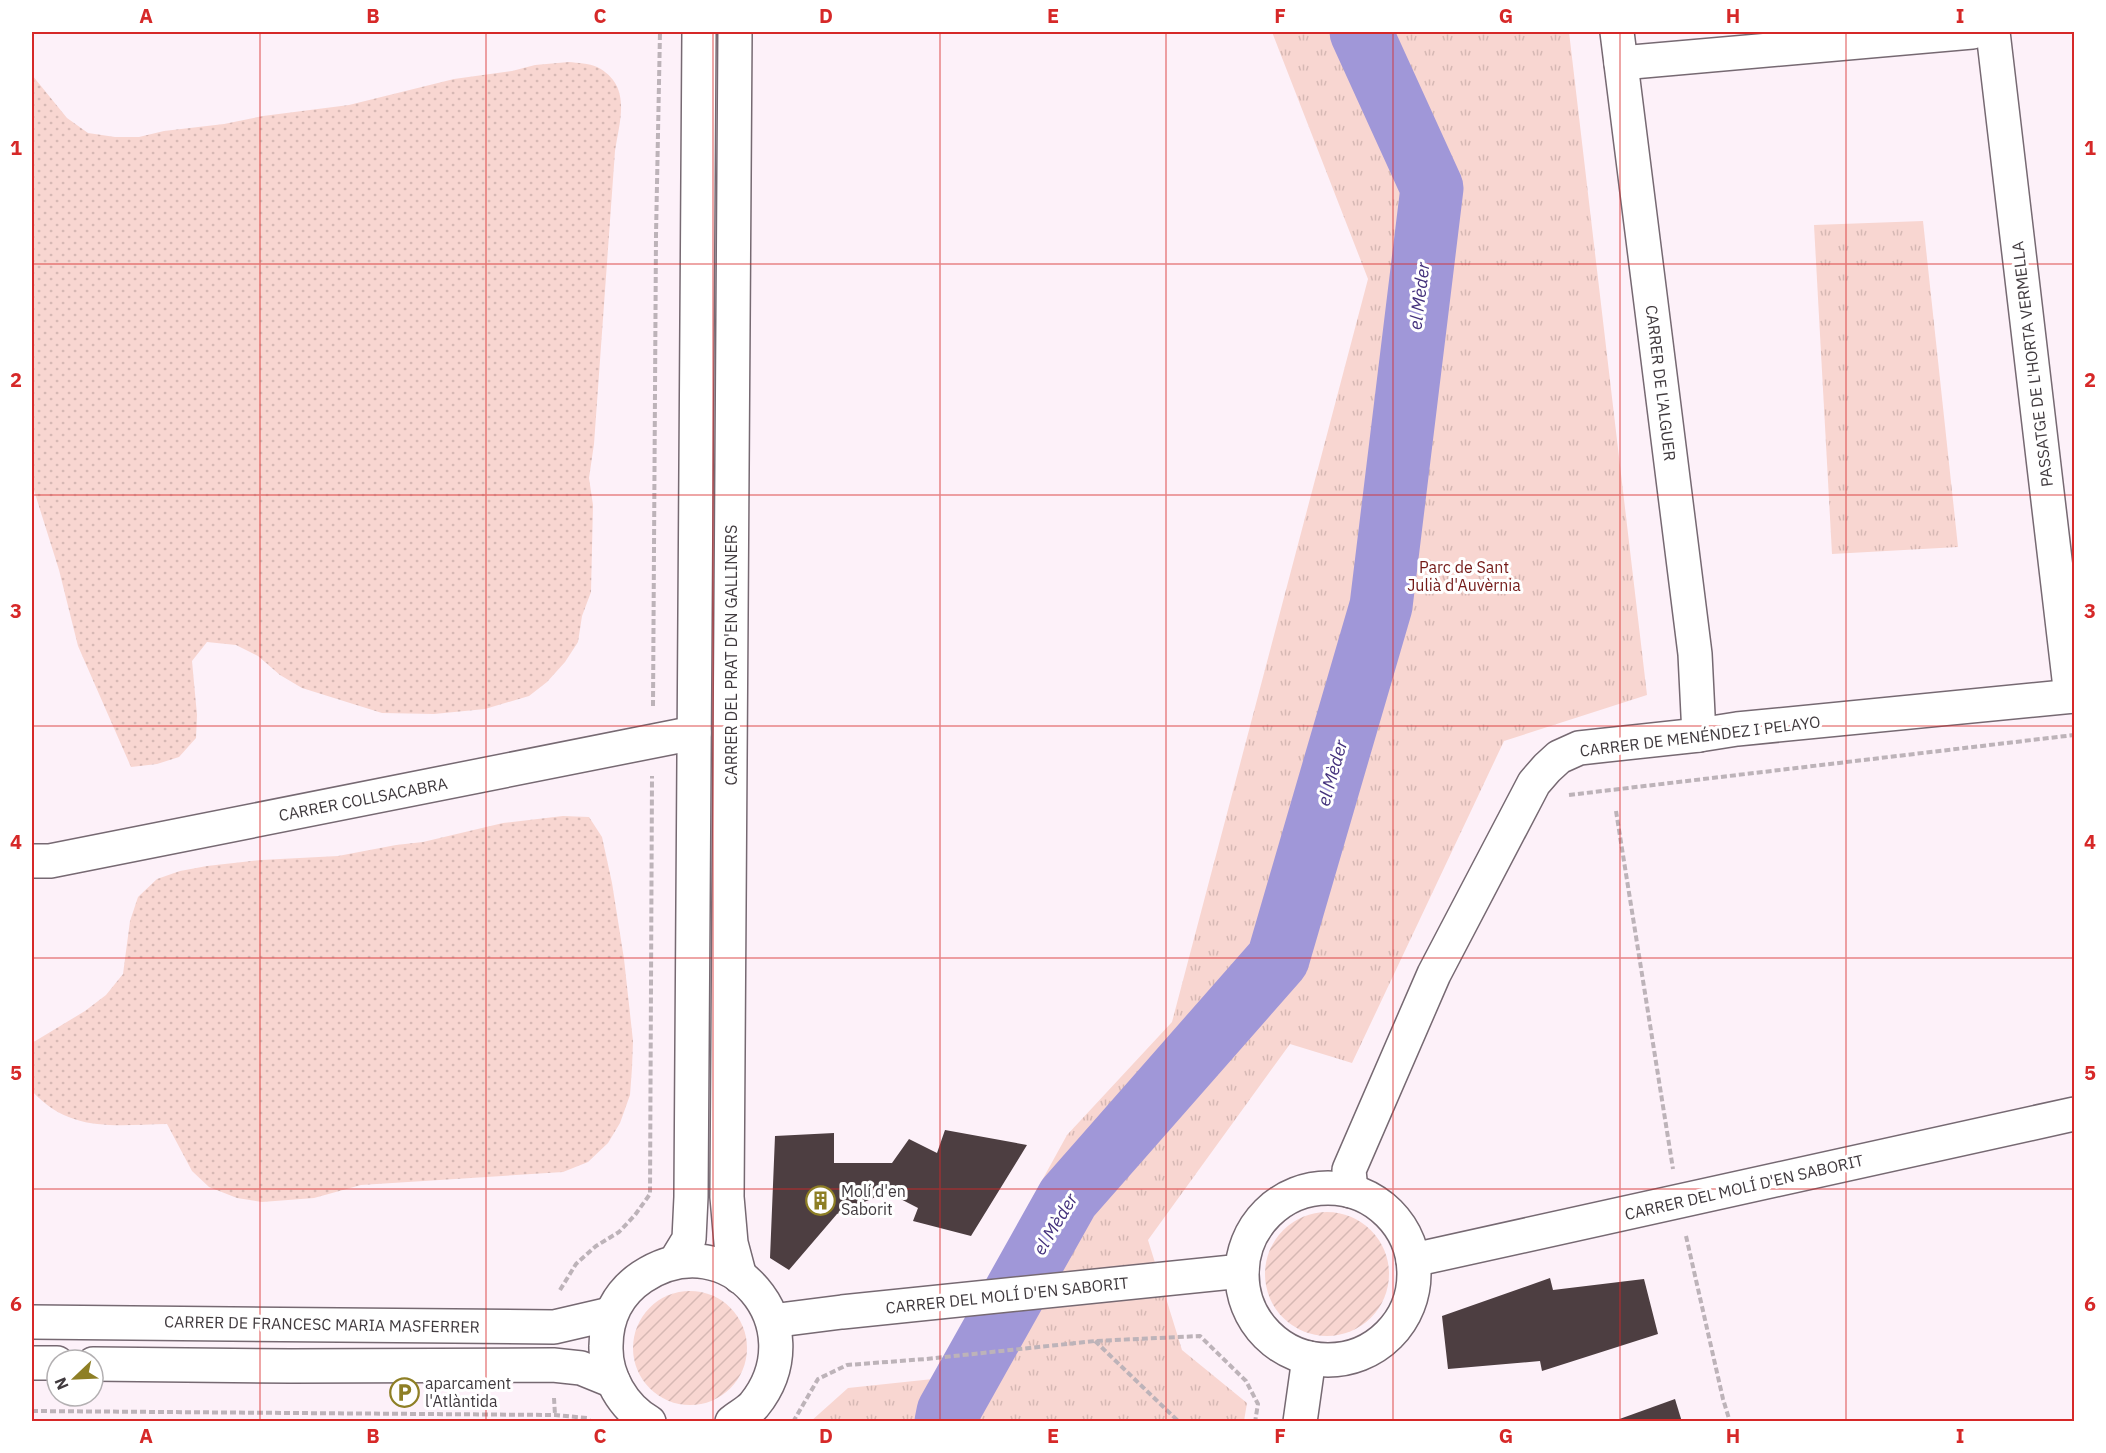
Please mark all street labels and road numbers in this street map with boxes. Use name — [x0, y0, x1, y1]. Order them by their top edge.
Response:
street label: PASSATGE DE L'HORTA VERMELLA — [2007, 240, 2057, 488]
street label: CARRER DE L'ALGUER — [1641, 304, 1681, 462]
street label: CARRER DEL PRAT D'EN GALLINERS — [721, 525, 741, 785]
street label: CARRER DE MENÉNDEZ I PELAYO — [1578, 710, 1822, 761]
street label: CARRER COLLSACABRA — [277, 773, 449, 825]
street label: CARRER DEL MOLÍ D'EN SABORIT — [1623, 1149, 1865, 1224]
street label: CARRER DEL MOLÍ D'EN SABORIT — [884, 1271, 1130, 1318]
street label: CARRER DE FRANCESC MARIA MASFERRER — [164, 1311, 480, 1337]

